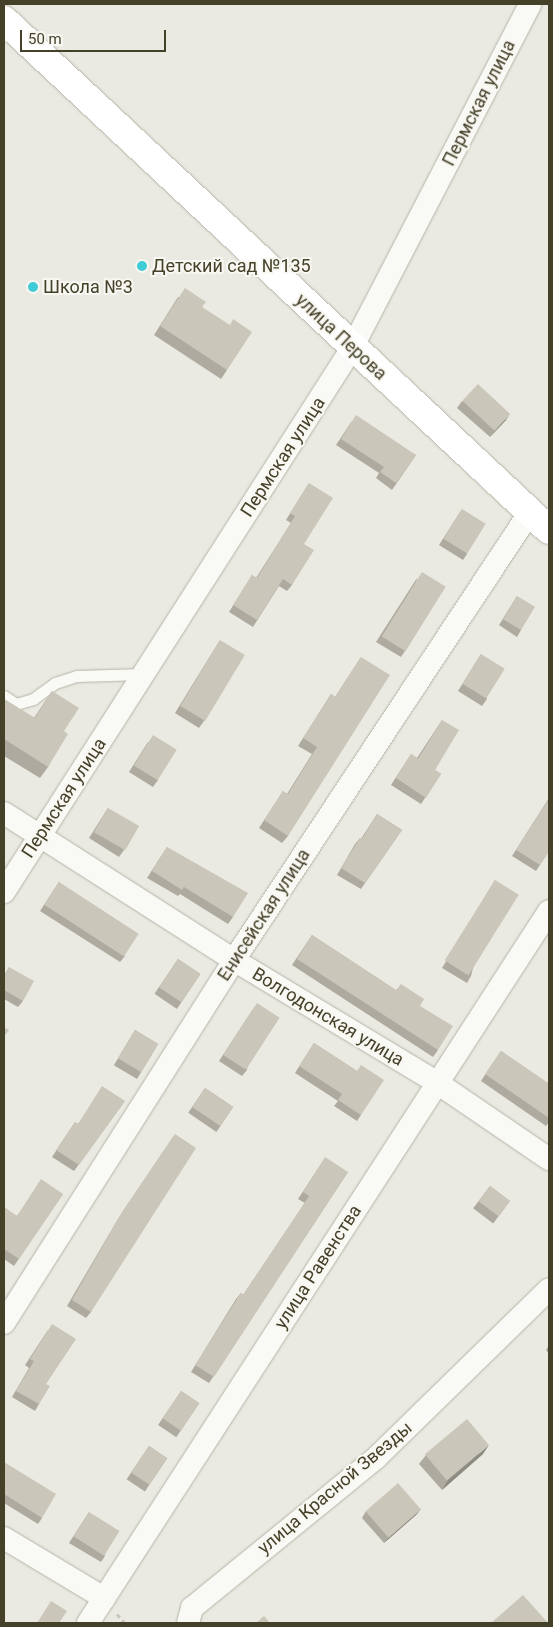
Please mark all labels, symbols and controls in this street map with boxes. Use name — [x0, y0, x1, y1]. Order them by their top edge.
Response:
scale bar — [22, 20, 169, 52]
text: 50 m — [28, 30, 62, 48]
street label: Пермская улица — [438, 36, 520, 170]
place label: Детский сад №135 — [152, 255, 311, 277]
marker: Детский сад №135 — [136, 260, 148, 272]
place label: Школа №3 — [43, 276, 133, 298]
marker: Школа №3 — [27, 281, 39, 293]
street label: улица Перова — [291, 289, 391, 385]
street label: Пермская улица — [236, 393, 330, 521]
street label: Пермская улица — [17, 734, 111, 862]
street label: Енисейская улица — [213, 845, 315, 985]
street label: Волгодонская улица — [248, 963, 408, 1071]
street label: улица Равенства — [270, 1201, 366, 1333]
street label: улица Красной Звезды — [254, 1417, 416, 1559]

